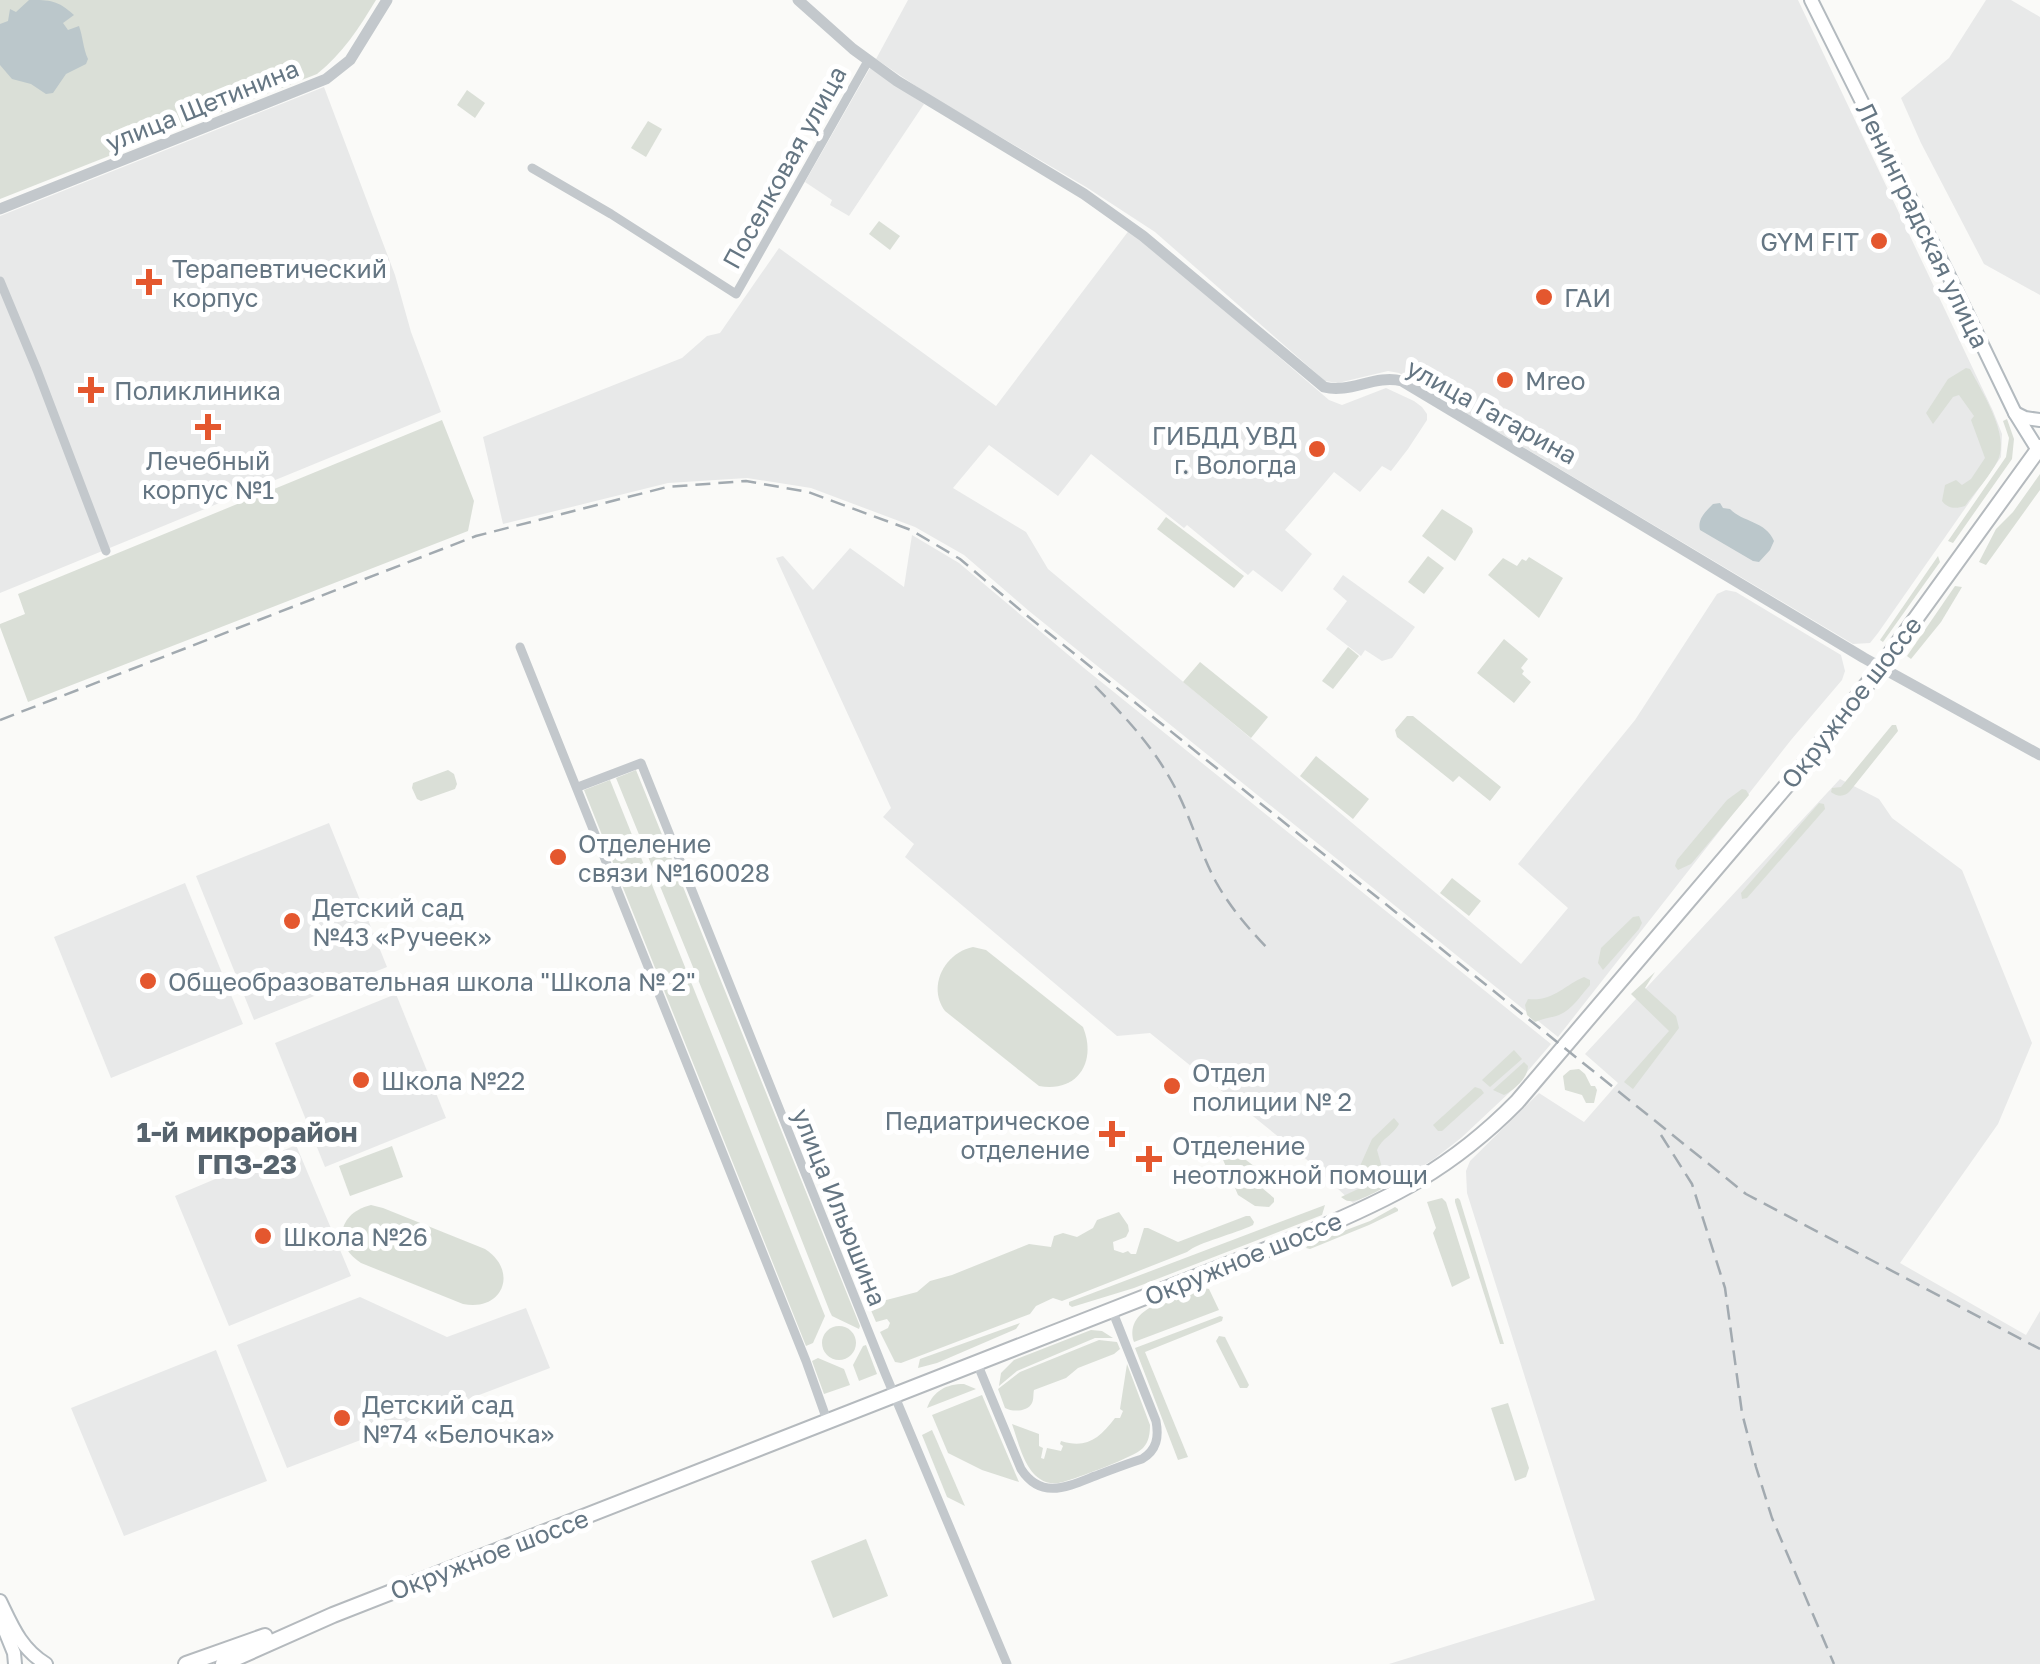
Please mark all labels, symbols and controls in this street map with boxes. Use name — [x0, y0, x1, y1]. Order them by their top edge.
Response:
street label: улица Щетинина — [101, 52, 303, 158]
street label: Поселковая улица — [715, 60, 853, 274]
street label: Ленинградская улица — [1850, 97, 1996, 353]
place label: GYM FIT — [1760, 226, 1859, 257]
marker: GYM FIT — [1868, 230, 1890, 252]
place label: Терапевтический корпус — [172, 253, 387, 313]
marker: Терапевтический корпус — [136, 269, 162, 295]
place label: ГАИ — [1564, 282, 1611, 313]
marker: ГАИ — [1533, 286, 1555, 308]
street label: улица Гагарина — [1401, 351, 1583, 471]
place label: Mreo — [1525, 365, 1586, 396]
marker: Mreo — [1494, 369, 1516, 391]
place label: Поликлиника — [114, 375, 281, 406]
marker: Поликлиника — [78, 377, 104, 403]
marker: Лечебный корпус №1 — [195, 414, 221, 440]
place label: ГИБДД УВД г. Вологда — [1152, 420, 1297, 480]
marker: ГИБДД УВД г. Вологда — [1306, 438, 1328, 460]
place label: Лечебный корпус №1 — [142, 445, 274, 505]
street label: Окружное шоссе — [1774, 610, 1928, 794]
place label: Отделение связи №160028 — [578, 828, 770, 888]
marker: Отделение связи №160028 — [547, 846, 569, 868]
place label: Детский сад №43 «Ручеек» — [312, 892, 491, 952]
marker: Детский сад №43 «Ручеек» — [281, 910, 303, 932]
place label: Общеобразовательная школа "Школа № 2" — [168, 966, 696, 997]
marker: Общеобразовательная школа "Школа № 2" — [137, 970, 159, 992]
place label: Отдел полиции № 2 — [1192, 1057, 1352, 1117]
place label: Школа №22 — [381, 1065, 525, 1096]
marker: Школа №22 — [350, 1069, 372, 1091]
marker: Отдел полиции № 2 — [1161, 1075, 1183, 1097]
street label: улица Ильюшина — [786, 1104, 894, 1310]
place label: Педиатрическое отделение — [884, 1105, 1090, 1165]
district label: 1-й микрорайон ГПЗ-23 — [136, 1115, 358, 1180]
marker: Педиатрическое отделение — [1099, 1121, 1125, 1147]
place label: Отделение неотложной помощи — [1172, 1130, 1428, 1190]
marker: Отделение неотложной помощи — [1136, 1146, 1162, 1172]
street label: Окружное шоссе — [1140, 1204, 1346, 1312]
place label: Школа №26 — [283, 1221, 428, 1252]
marker: Школа №26 — [252, 1225, 274, 1247]
place label: Детский сад №74 «Белочка» — [362, 1389, 554, 1449]
marker: Детский сад №74 «Белочка» — [331, 1407, 353, 1429]
street label: Окружное шоссе — [385, 1502, 593, 1606]

